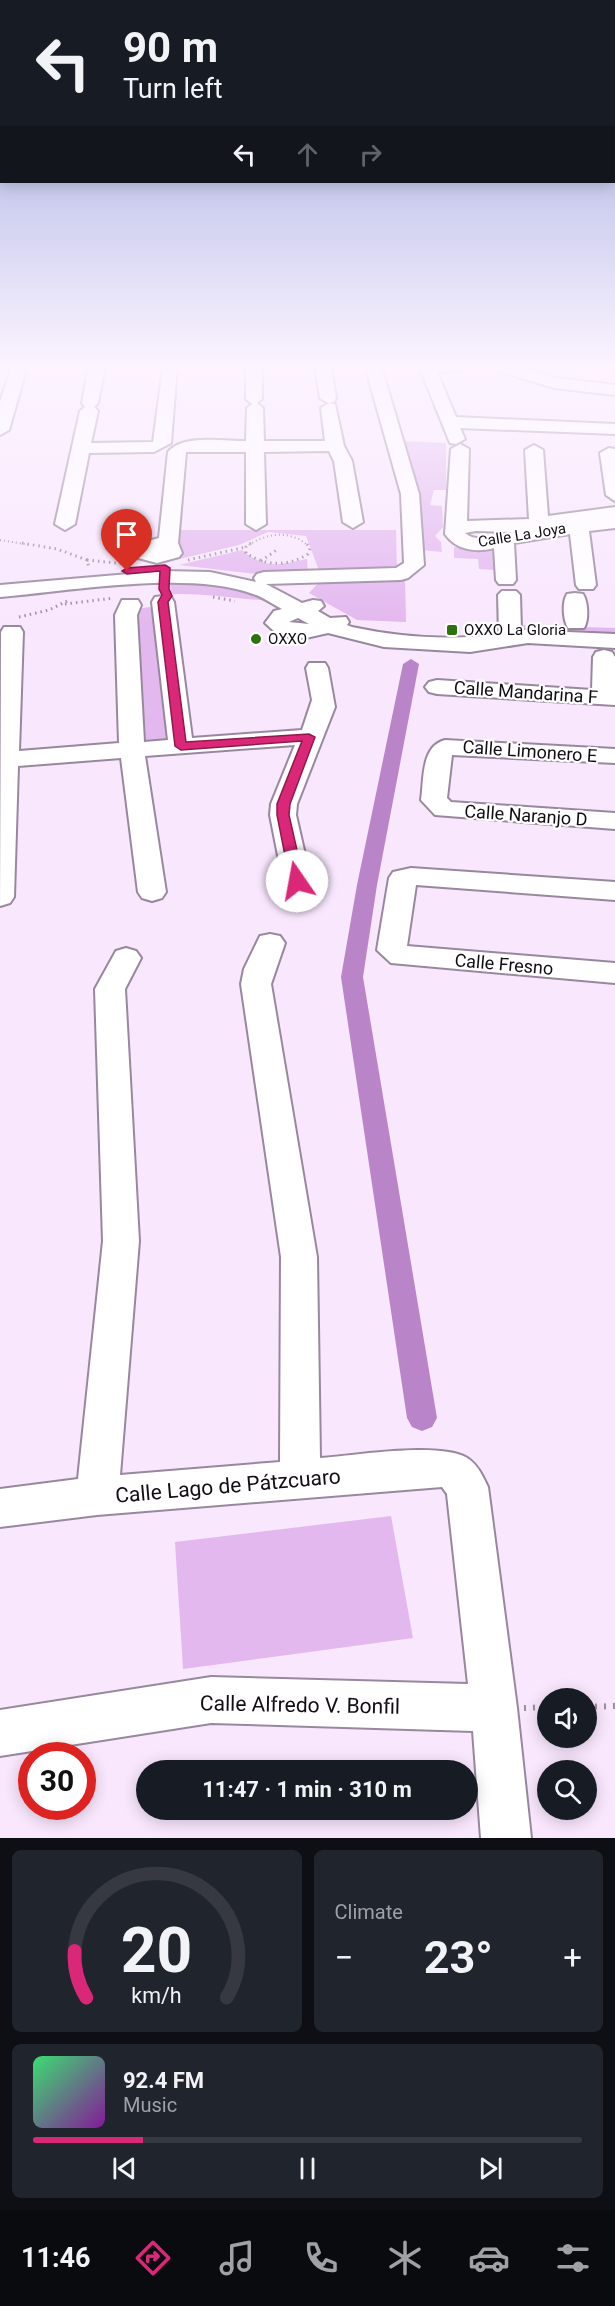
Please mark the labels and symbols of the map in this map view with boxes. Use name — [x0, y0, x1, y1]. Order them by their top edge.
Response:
pin — [101, 509, 152, 571]
street label: Calle La Joya — [477, 519, 567, 551]
place label: OXXO La Gloria — [464, 621, 566, 639]
marker: OXXO La Gloria — [445, 623, 459, 637]
place label: OXXO — [268, 630, 307, 648]
marker: OXXO — [249, 632, 263, 646]
street label: Calle Mandarina F — [453, 676, 599, 708]
street label: Calle Limonero E — [462, 736, 598, 766]
street label: Calle Naranjo D — [464, 800, 588, 830]
position arrow — [265, 849, 329, 913]
street label: Calle Fresno — [454, 949, 554, 979]
street label: Calle Lago de Pátzcuaro — [114, 1464, 342, 1508]
street label: Calle Alfredo V. Bonfil — [200, 1691, 400, 1719]
speed limit sign: 30 — [18, 1742, 96, 1820]

